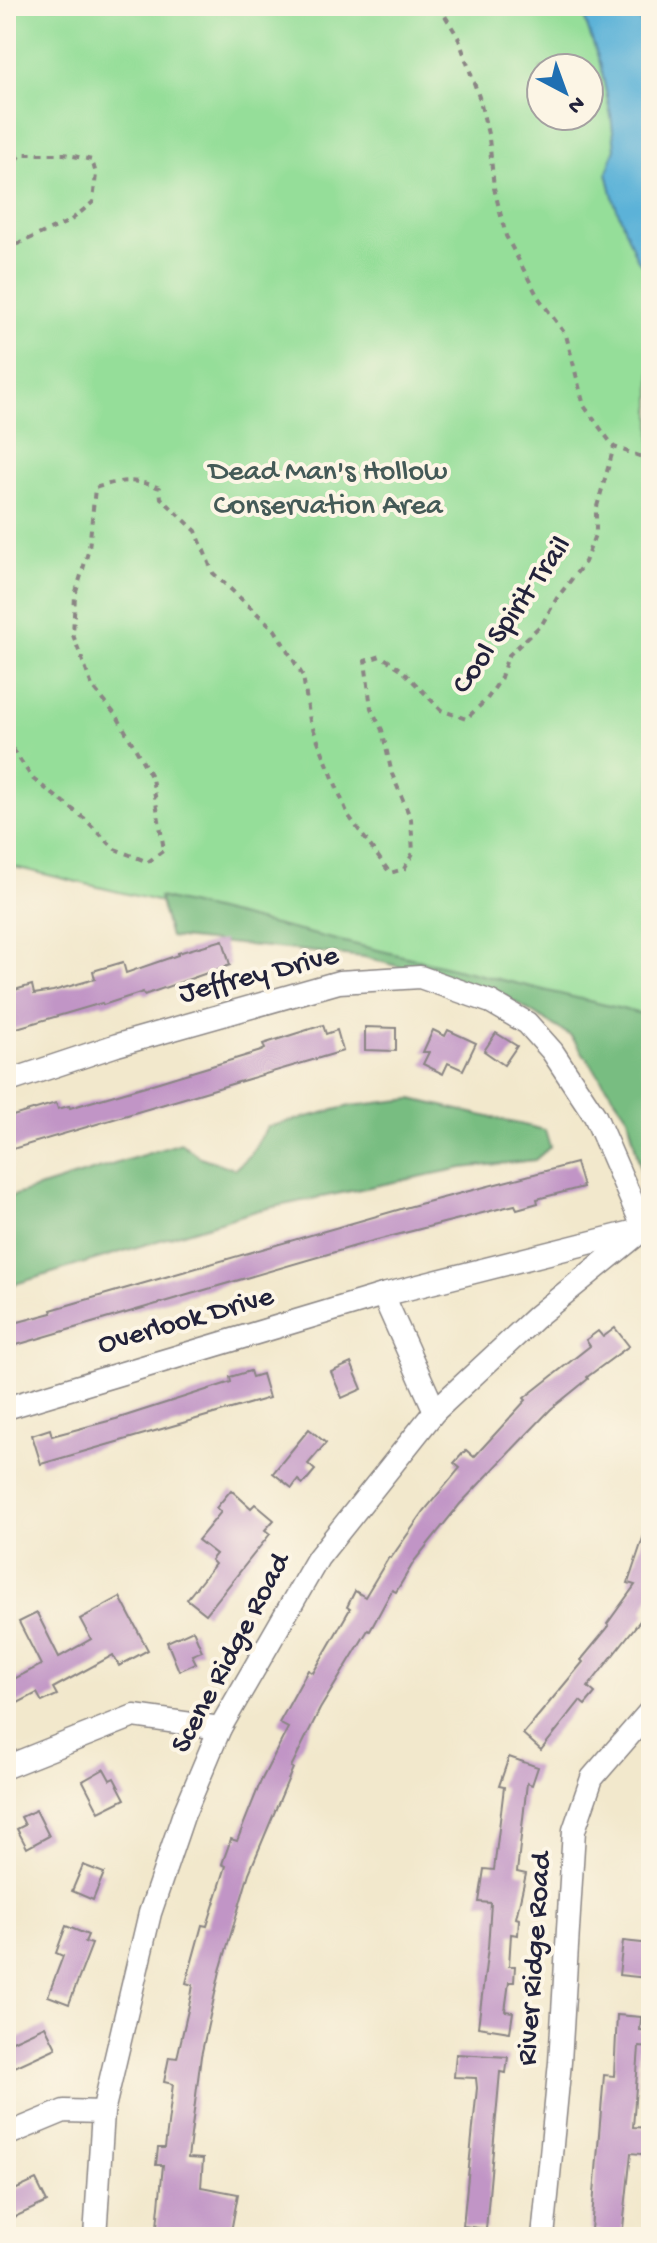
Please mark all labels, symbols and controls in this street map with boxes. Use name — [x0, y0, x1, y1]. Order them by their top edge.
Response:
north arrow — [525, 52, 605, 132]
text: N — [562, 90, 589, 119]
park label: Dead Man's Hollow Conservation Area — [207, 456, 447, 525]
street label: Cool Spirit Trail — [446, 530, 580, 702]
street label: Jeffrey Drive — [176, 939, 343, 1013]
street label: Overlook Drive — [94, 1280, 278, 1364]
street label: Scene Ridge Road — [165, 1546, 301, 1760]
street label: River Ridge Road — [511, 1849, 561, 2067]

